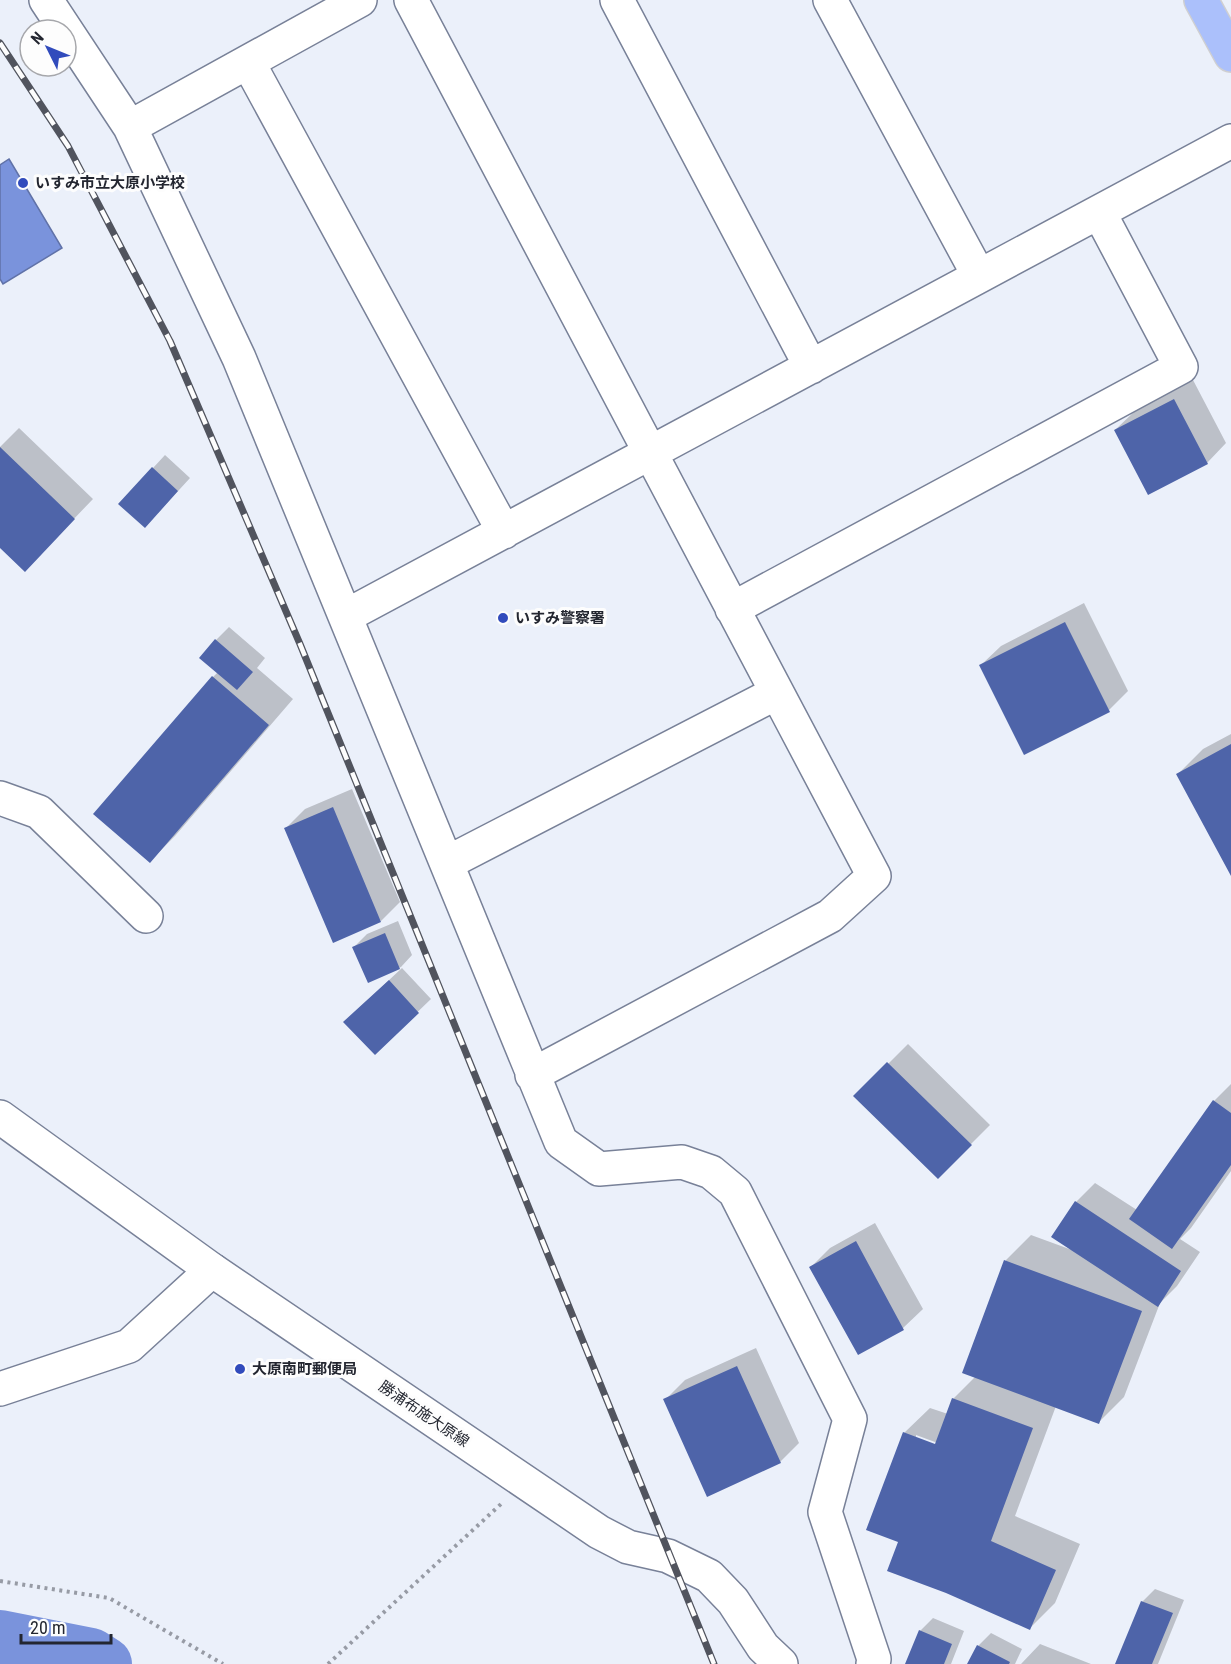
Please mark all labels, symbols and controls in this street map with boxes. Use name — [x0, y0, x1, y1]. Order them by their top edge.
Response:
north arrow — [18, 18, 78, 78]
text: N — [27, 28, 48, 48]
place label: いすみ市立大原小学校 — [35, 174, 185, 192]
marker: いすみ市立大原小学校 — [16, 176, 30, 190]
place label: いすみ警察署 — [515, 609, 605, 627]
marker: いすみ警察署 — [496, 611, 510, 625]
place label: 大原南町郵便局 — [252, 1360, 357, 1378]
marker: 大原南町郵便局 — [233, 1362, 247, 1376]
street label: 勝浦布施大原線 — [375, 1377, 473, 1451]
scale bar — [21, 1607, 111, 1645]
text: 20 m — [30, 1617, 65, 1638]

